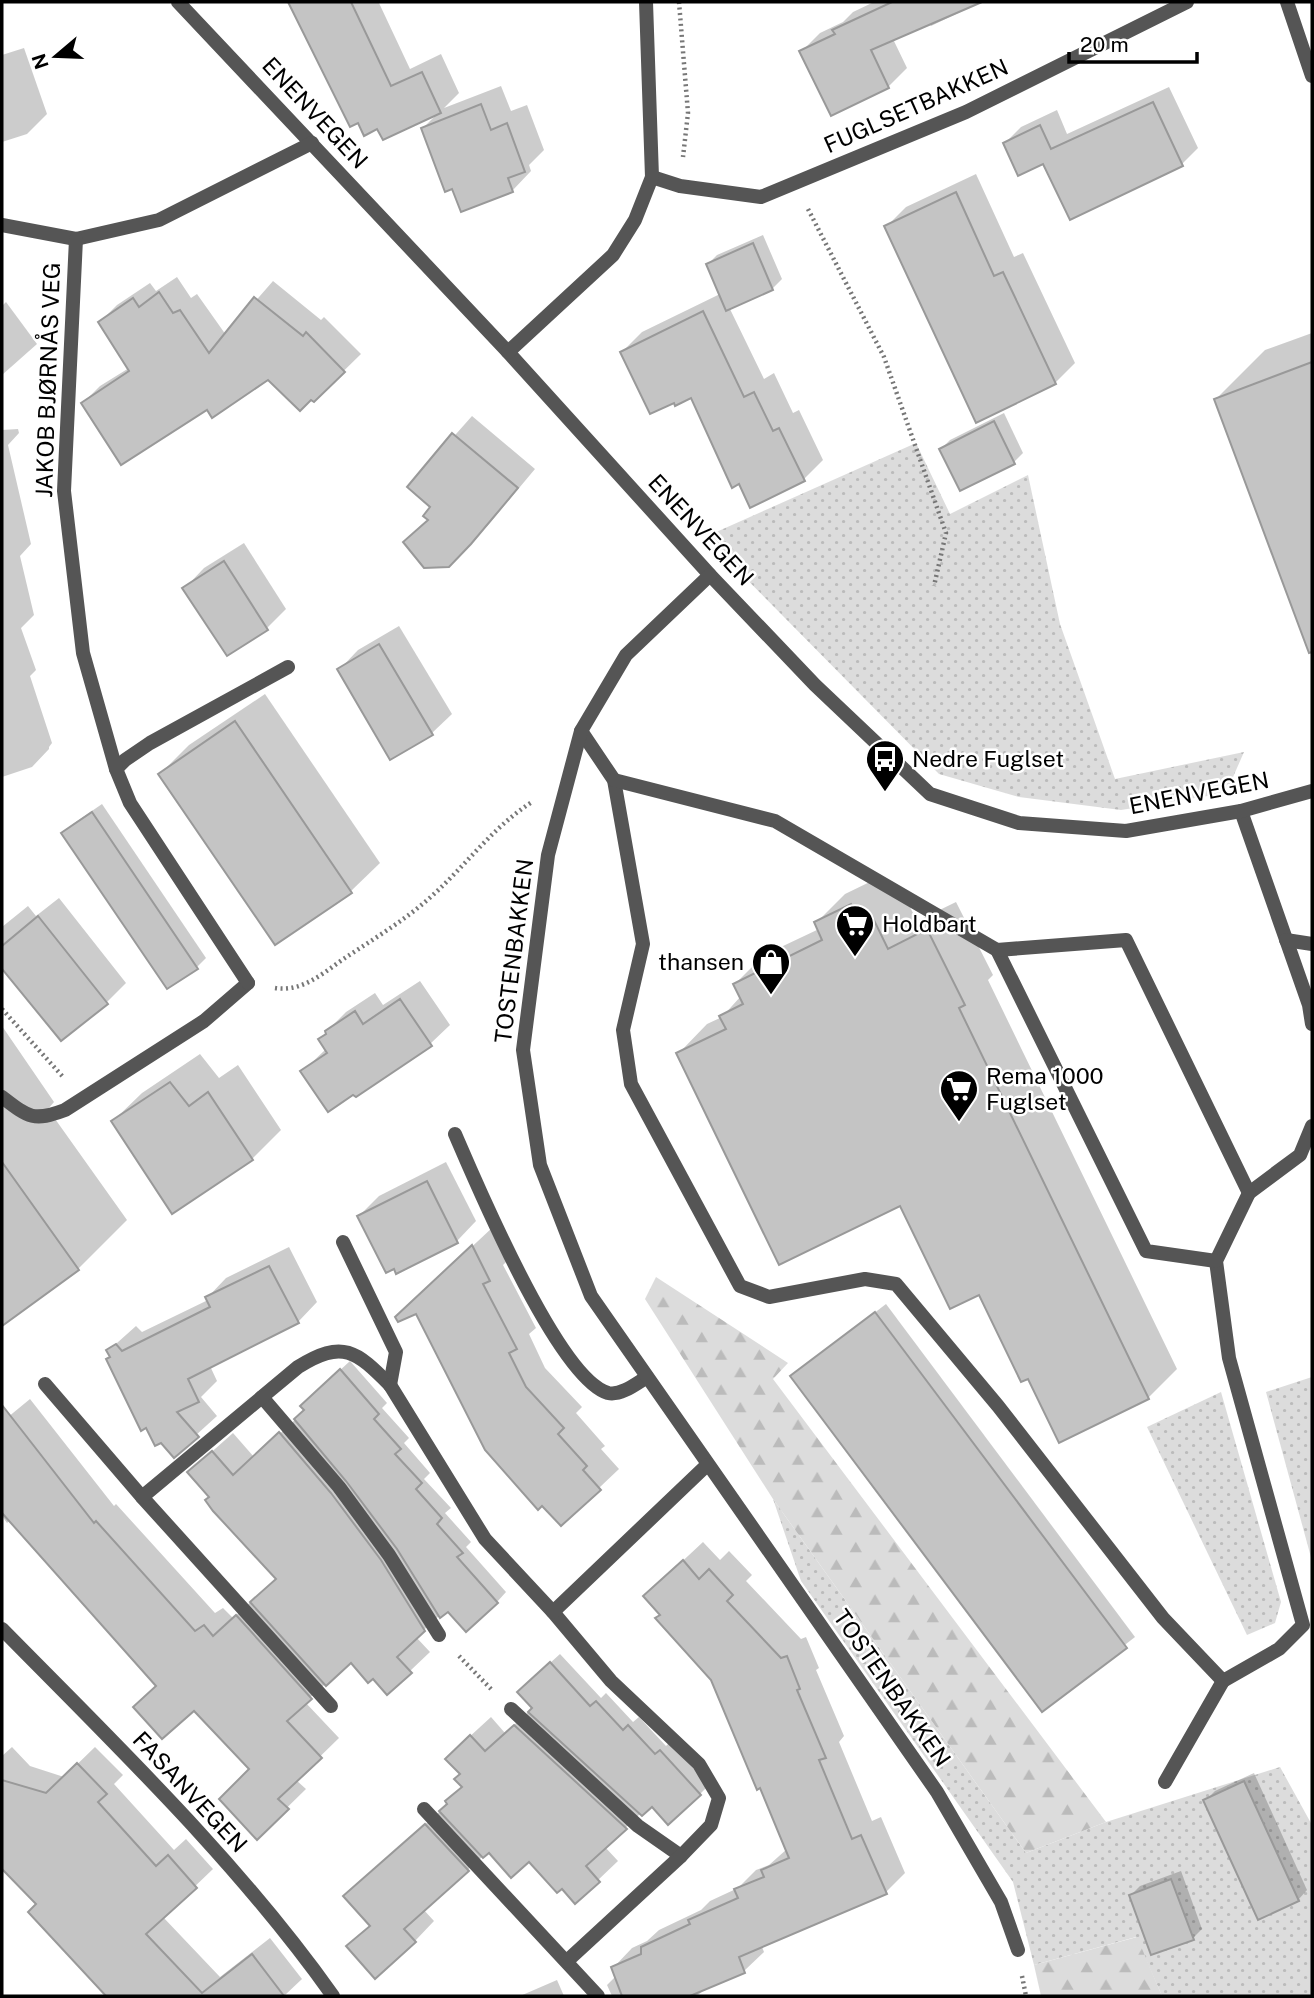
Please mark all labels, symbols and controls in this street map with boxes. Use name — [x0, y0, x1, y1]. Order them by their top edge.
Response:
north arrow — [21, 21, 91, 91]
scale bar — [1069, 21, 1197, 65]
text: 20 m — [1080, 32, 1129, 57]
text: N — [27, 51, 53, 72]
street label: ENENVEGEN — [257, 52, 374, 174]
street label: FUGLSETBAKKEN — [820, 53, 1012, 158]
street label: JAKOB BJØRNÅS VEG — [29, 262, 65, 498]
street label: ENENVEGEN — [643, 469, 760, 591]
bus stop icon: Nedre Fuglset — [864, 738, 906, 793]
place label: Nedre Fuglset — [912, 745, 1064, 772]
street label: ENENVEGEN — [1127, 766, 1271, 819]
street label: TOSTENBAKKEN — [489, 857, 538, 1045]
supermarket icon: Holdbart — [834, 903, 876, 958]
place label: Holdbart — [882, 910, 977, 937]
shop icon: thansen — [750, 941, 792, 996]
place label: thansen — [658, 948, 744, 975]
place label: Rema 1000 Fuglset — [986, 1062, 1104, 1115]
supermarket icon: Rema 1000 Fuglset — [938, 1068, 980, 1123]
street label: TOSTENBAKKEN — [828, 1604, 957, 1771]
street label: FASANVEGEN — [128, 1726, 253, 1858]

